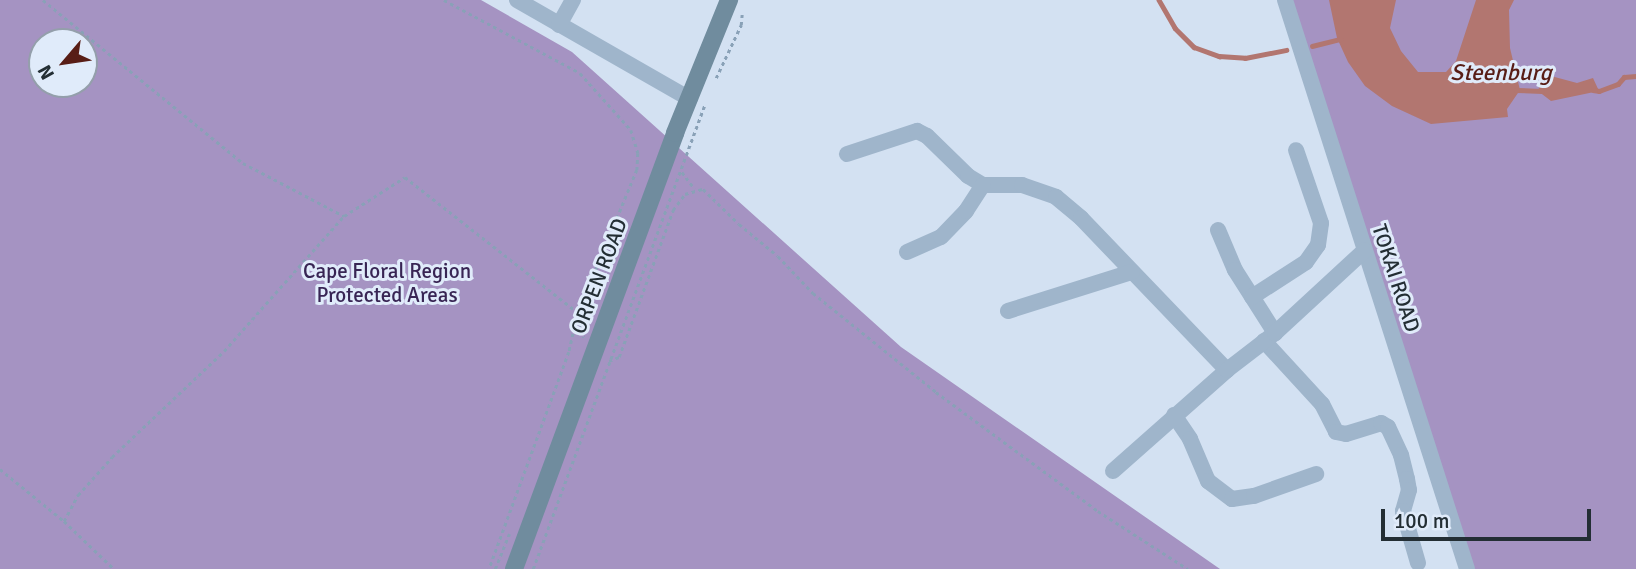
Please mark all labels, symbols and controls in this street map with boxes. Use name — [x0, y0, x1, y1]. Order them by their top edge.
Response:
north arrow — [28, 28, 98, 98]
water label: Steenburg — [1450, 59, 1552, 87]
text: N — [33, 61, 60, 84]
street label: ORPEN ROAD — [565, 215, 633, 337]
street label: TOKAI ROAD — [1367, 221, 1425, 335]
park label: Cape Floral Region Protected Areas — [303, 258, 471, 308]
scale bar — [1384, 496, 1594, 540]
text: 100 m — [1394, 508, 1449, 534]

